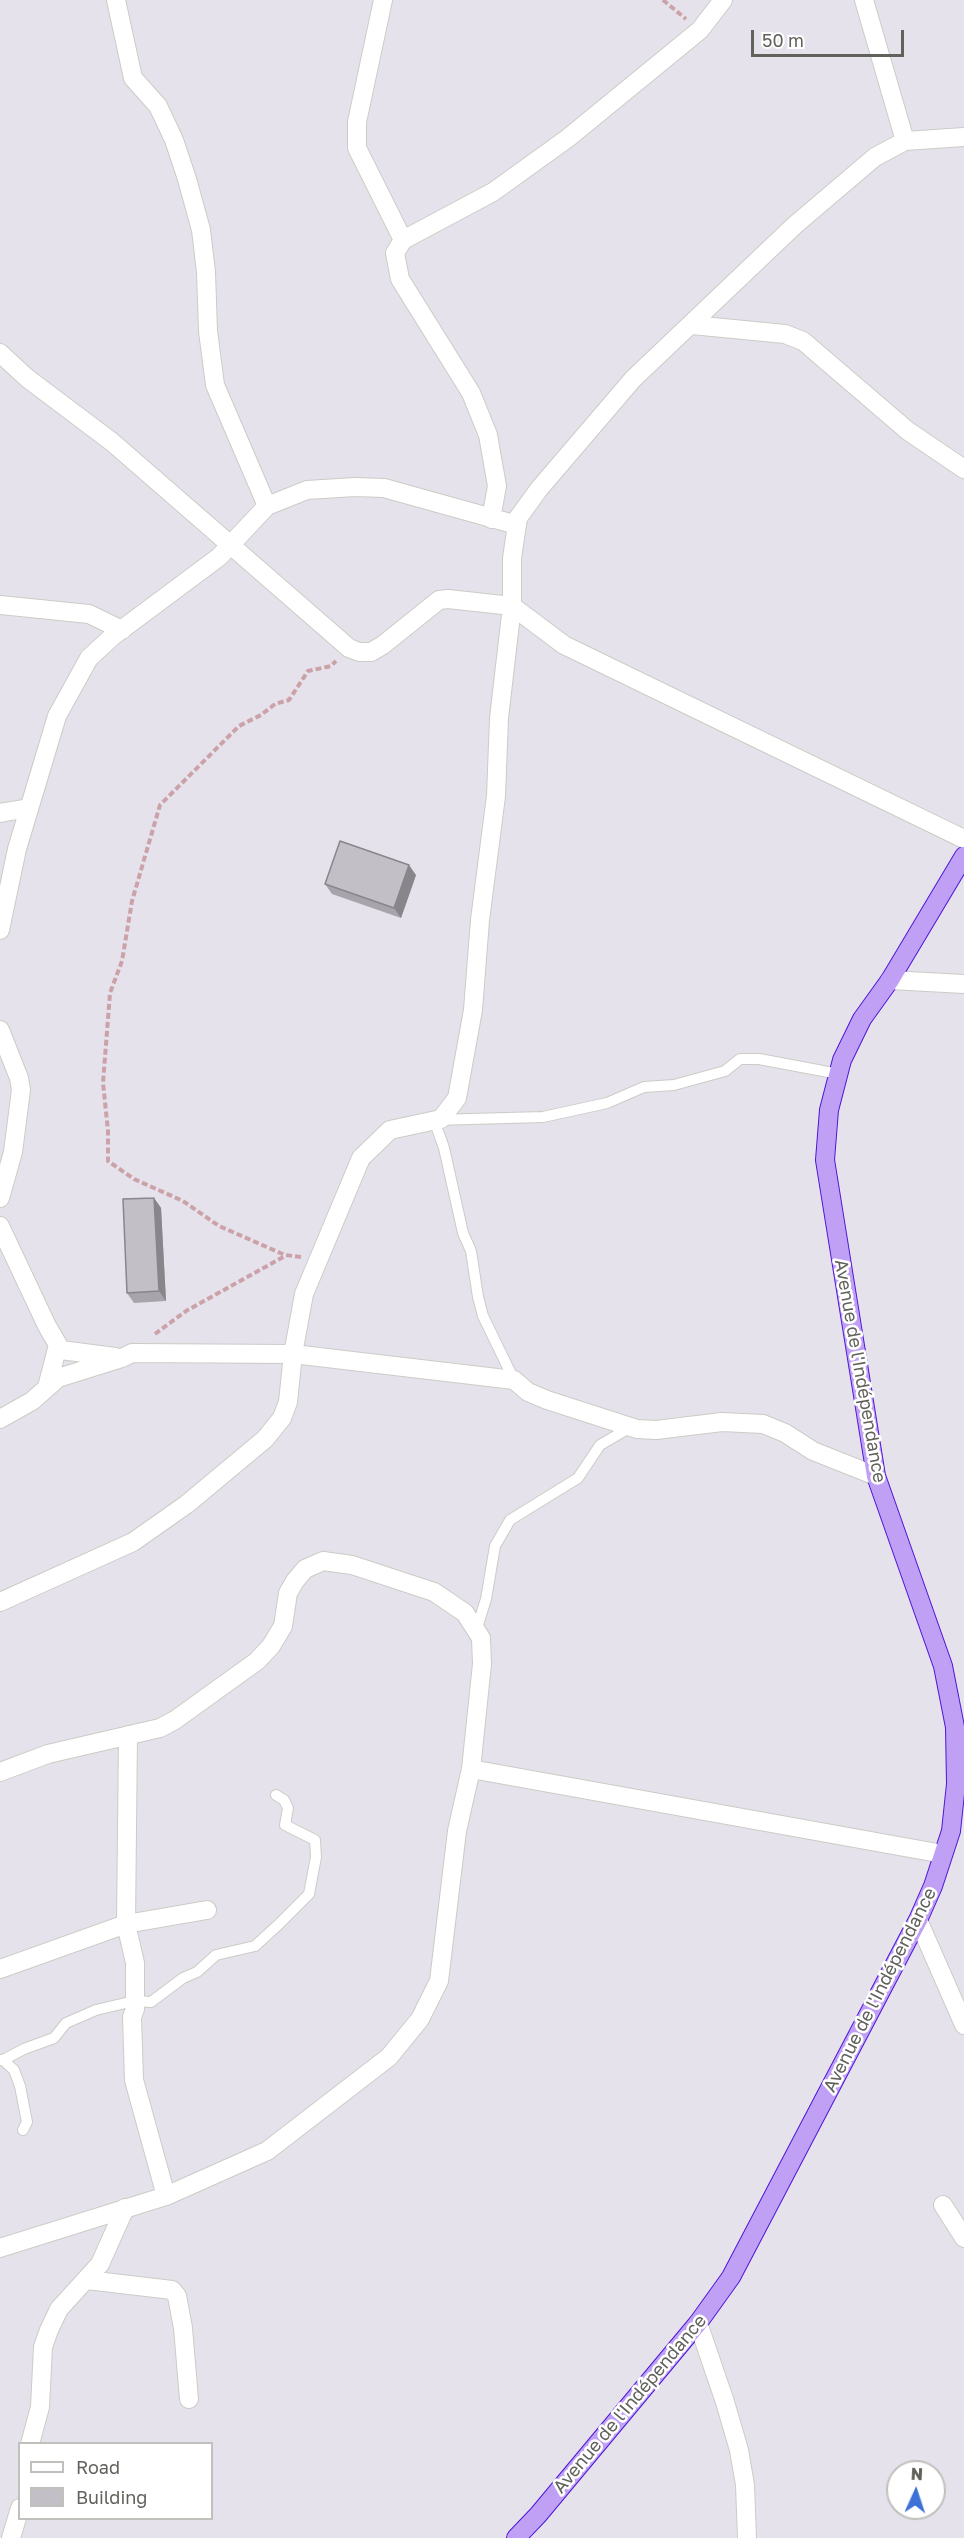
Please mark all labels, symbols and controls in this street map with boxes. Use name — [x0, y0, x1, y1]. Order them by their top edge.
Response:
scale bar — [754, 18, 907, 56]
text: 50 m — [762, 29, 804, 51]
street label: Avenue de l'Indépendance — [830, 1258, 890, 1484]
street label: Avenue de l'Indépendance — [819, 1884, 941, 2096]
street label: Avenue de l'Indépendance — [549, 2310, 711, 2498]
legend — [18, 2442, 213, 2520]
text: Road — [76, 2456, 120, 2478]
north arrow — [886, 2460, 946, 2520]
text: N — [910, 2464, 923, 2484]
text: Building — [76, 2486, 147, 2508]

